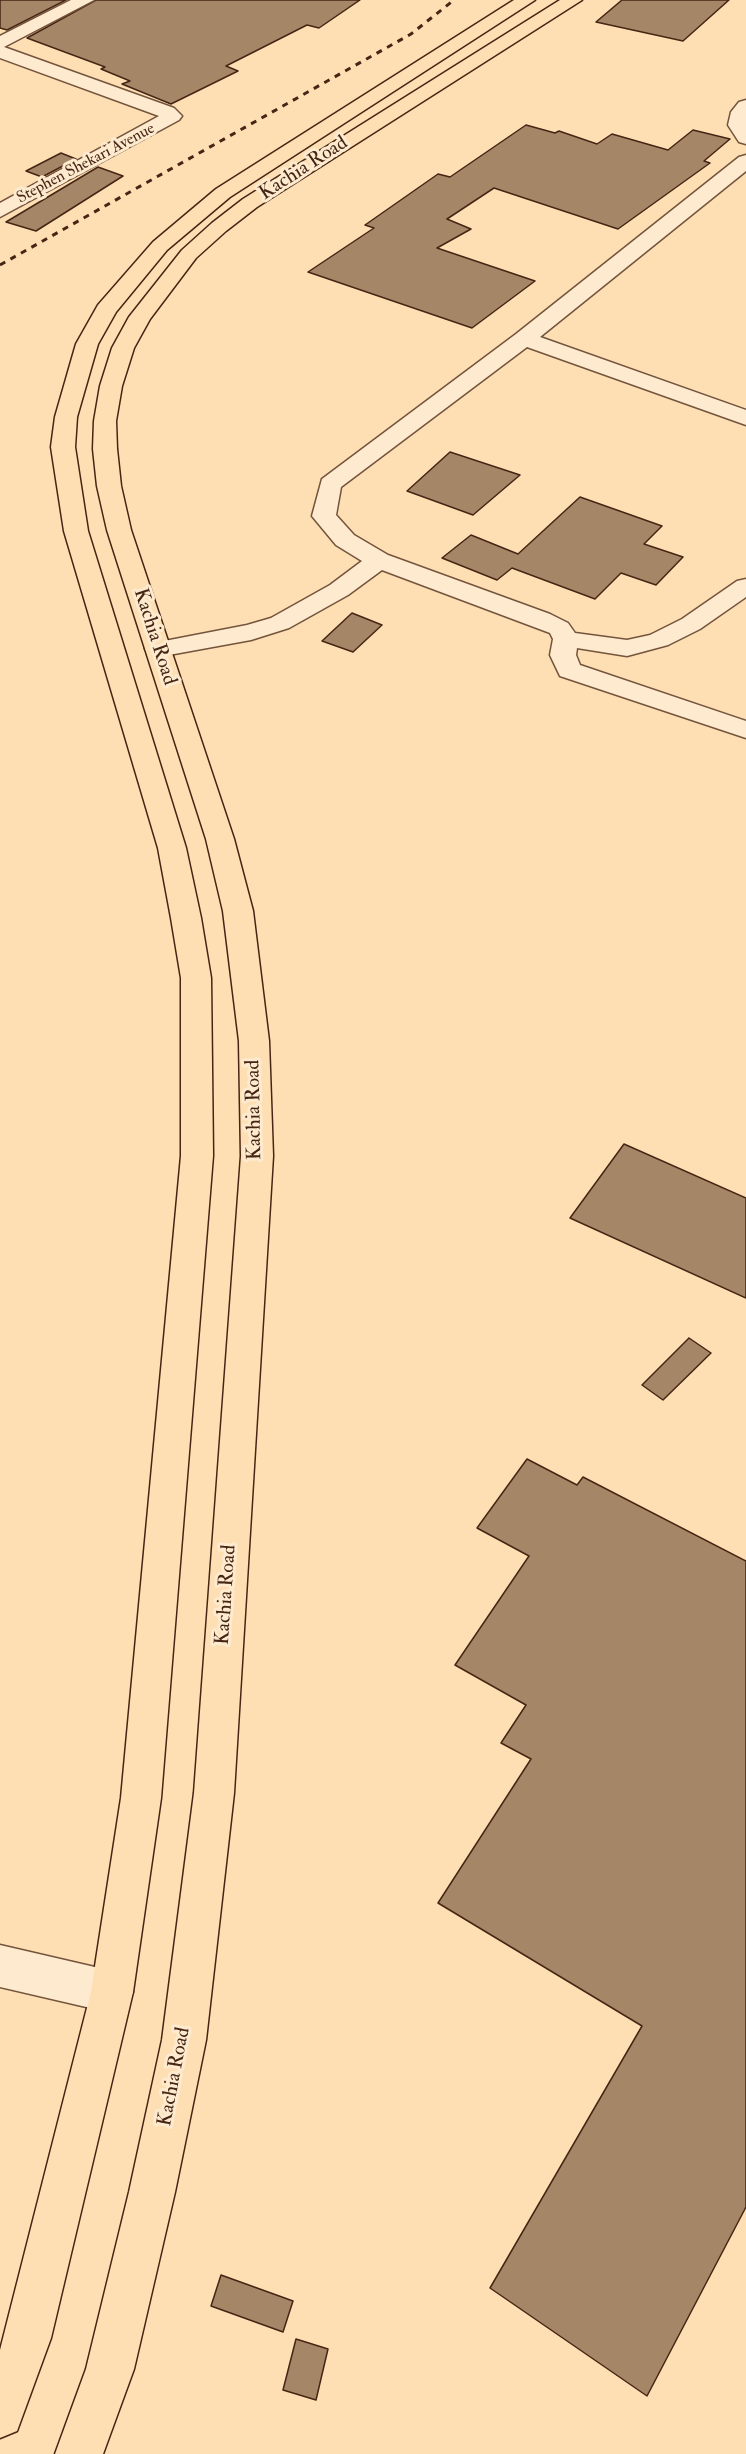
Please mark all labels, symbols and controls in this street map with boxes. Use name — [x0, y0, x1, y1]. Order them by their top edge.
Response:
street label: Stephen Shekari Avenue — [14, 120, 158, 208]
street label: Kachia Road — [255, 132, 353, 206]
street label: Kachia Road — [127, 586, 181, 688]
street label: Kachia Road — [242, 1060, 268, 1160]
street label: Kachia Road — [212, 1544, 242, 1646]
street label: Kachia Road — [154, 2025, 196, 2129]

